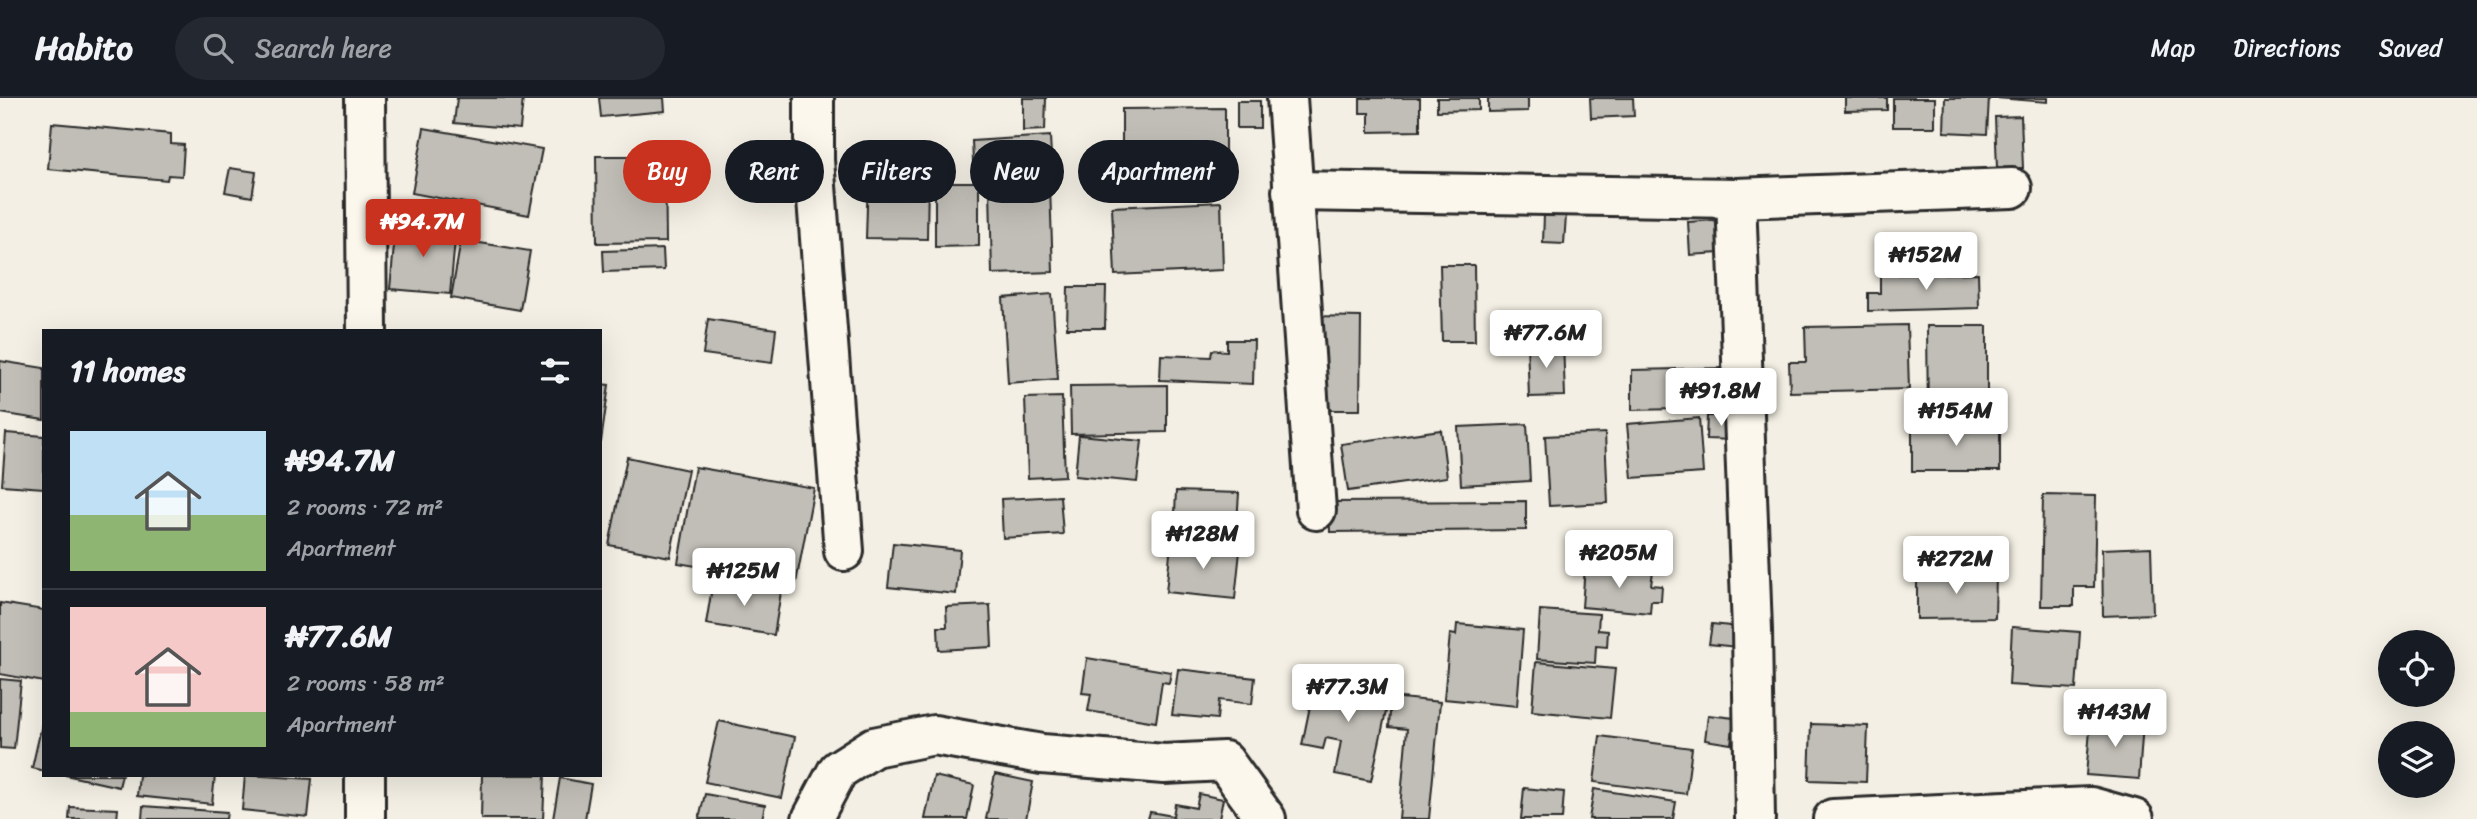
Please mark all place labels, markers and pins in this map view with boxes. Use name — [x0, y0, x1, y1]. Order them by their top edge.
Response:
pin: ₦94.7M — [366, 200, 480, 259]
pin: ₦152M — [1877, 232, 1975, 292]
pin: ₦77.6M — [1489, 310, 1603, 370]
pin: ₦91.8M — [1664, 368, 1778, 428]
pin: ₦154M — [1907, 388, 2005, 448]
pin: ₦128M — [1154, 512, 1252, 571]
pin: ₦205M — [1570, 531, 1668, 590]
pin: ₦272M — [1907, 536, 2005, 596]
pin: ₦125M — [695, 548, 793, 608]
pin: ₦77.3M — [1291, 664, 1405, 724]
pin: ₦143M — [2066, 690, 2164, 749]

